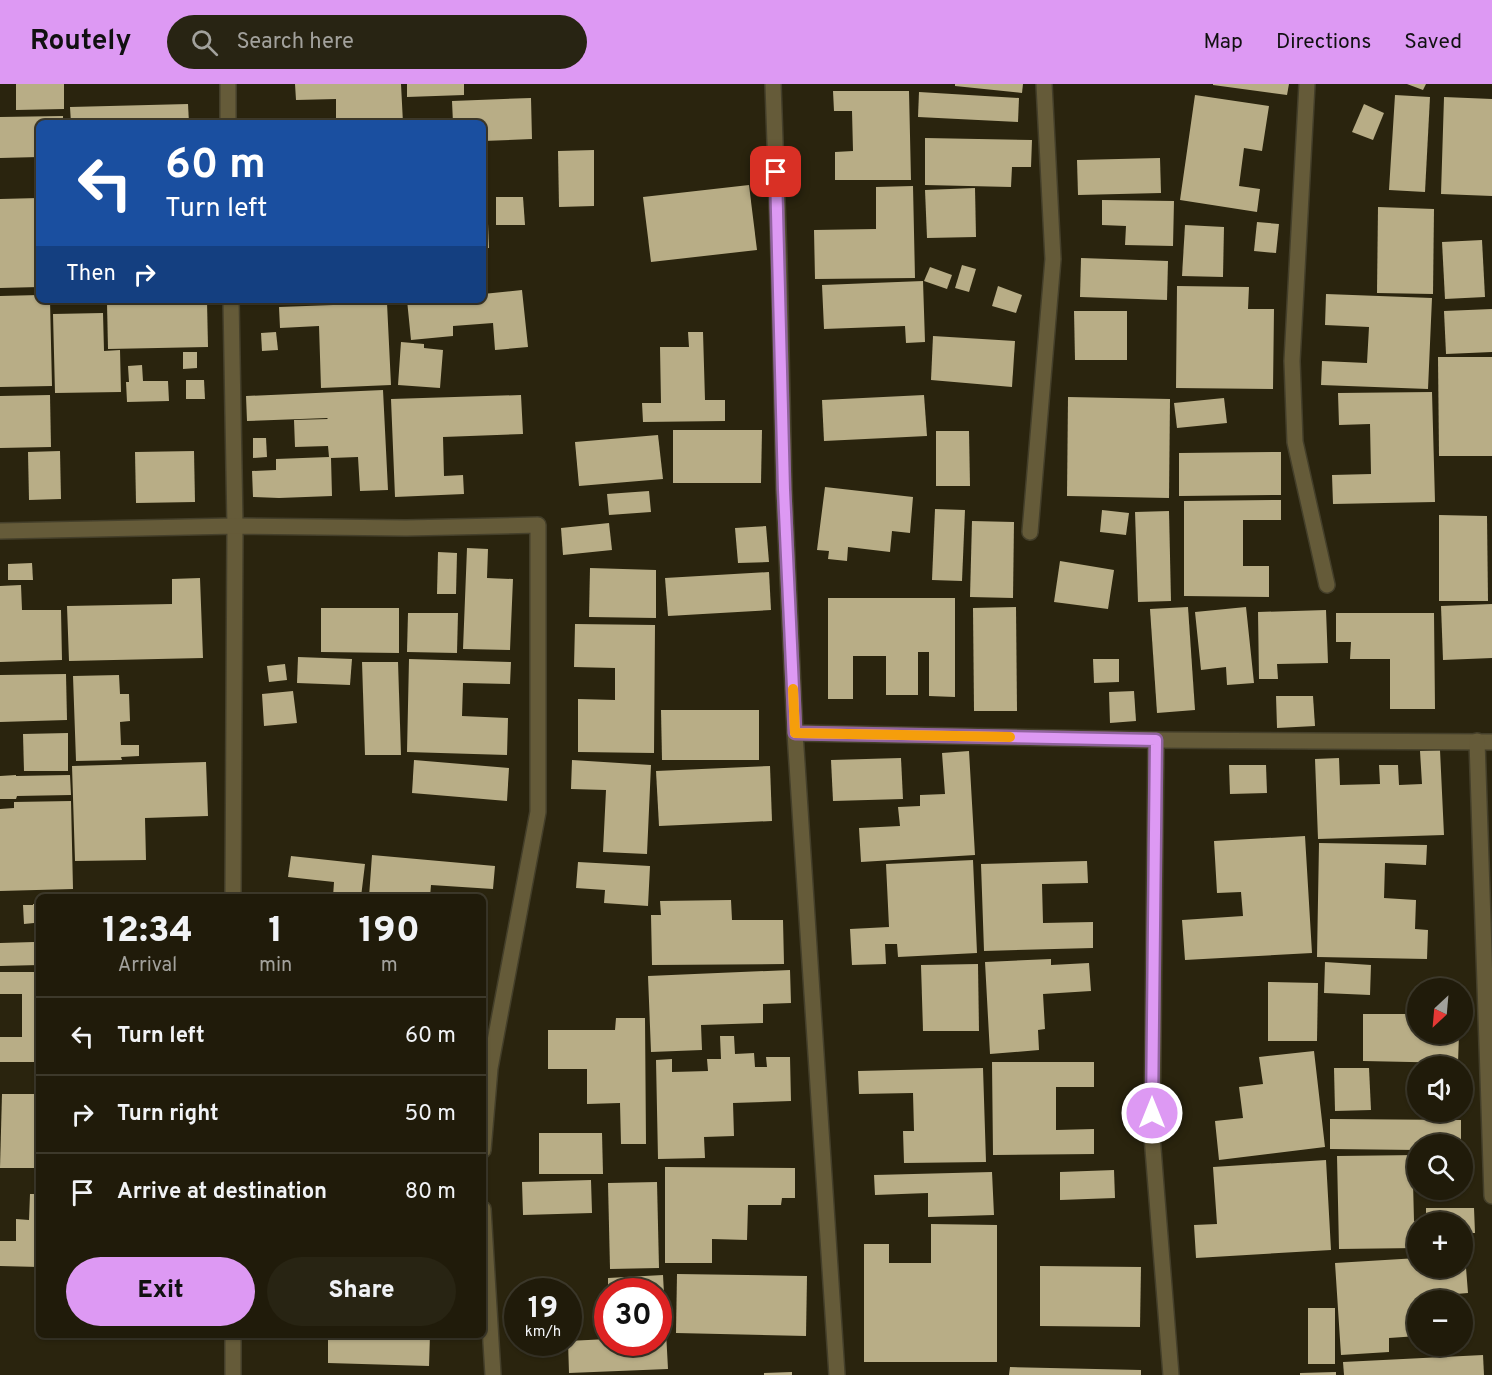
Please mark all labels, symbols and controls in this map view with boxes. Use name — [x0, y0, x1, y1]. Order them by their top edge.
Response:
search box — [167, 15, 587, 69]
text: Routely — [30, 24, 131, 60]
icon: search — [188, 26, 221, 59]
text: Search here — [236, 29, 354, 56]
text: Map — [1203, 29, 1243, 56]
text: Directions — [1276, 29, 1371, 56]
text: Saved — [1404, 29, 1462, 56]
text: 60 m — [165, 140, 266, 193]
icon: left — [66, 144, 144, 222]
pin — [750, 146, 801, 197]
icon: arrive — [759, 155, 792, 188]
text: Turn left — [165, 192, 267, 226]
icon: right — [128, 258, 161, 291]
text: Then — [66, 261, 116, 288]
text: 12:34 — [102, 909, 193, 955]
text: 1 — [268, 909, 283, 955]
text: 190 — [359, 909, 420, 955]
text: Arrival — [118, 953, 177, 979]
text: min — [259, 953, 292, 979]
text: m — [381, 953, 398, 979]
north arrow — [1407, 978, 1473, 1044]
map controls — [1407, 978, 1473, 1356]
icon: left — [66, 1020, 99, 1053]
text: Turn left — [117, 1023, 205, 1050]
text: 60 m — [405, 1023, 456, 1050]
button: sound — [1407, 1056, 1473, 1122]
position arrow — [1120, 1081, 1184, 1145]
icon: right — [66, 1098, 99, 1131]
text: Turn right — [117, 1101, 219, 1128]
text: 50 m — [404, 1101, 456, 1128]
button: search — [1407, 1134, 1473, 1200]
icon: arrive — [66, 1176, 99, 1209]
text: Arrive at destination — [117, 1179, 327, 1206]
text: 80 m — [405, 1179, 456, 1206]
button: + — [1407, 1212, 1473, 1278]
button: Exit — [66, 1257, 255, 1326]
button: Share — [267, 1257, 456, 1326]
speed limit sign: 30 — [594, 1278, 672, 1356]
button: − — [1407, 1290, 1473, 1356]
text: 19 — [528, 1291, 558, 1328]
text: km/h — [525, 1323, 561, 1342]

